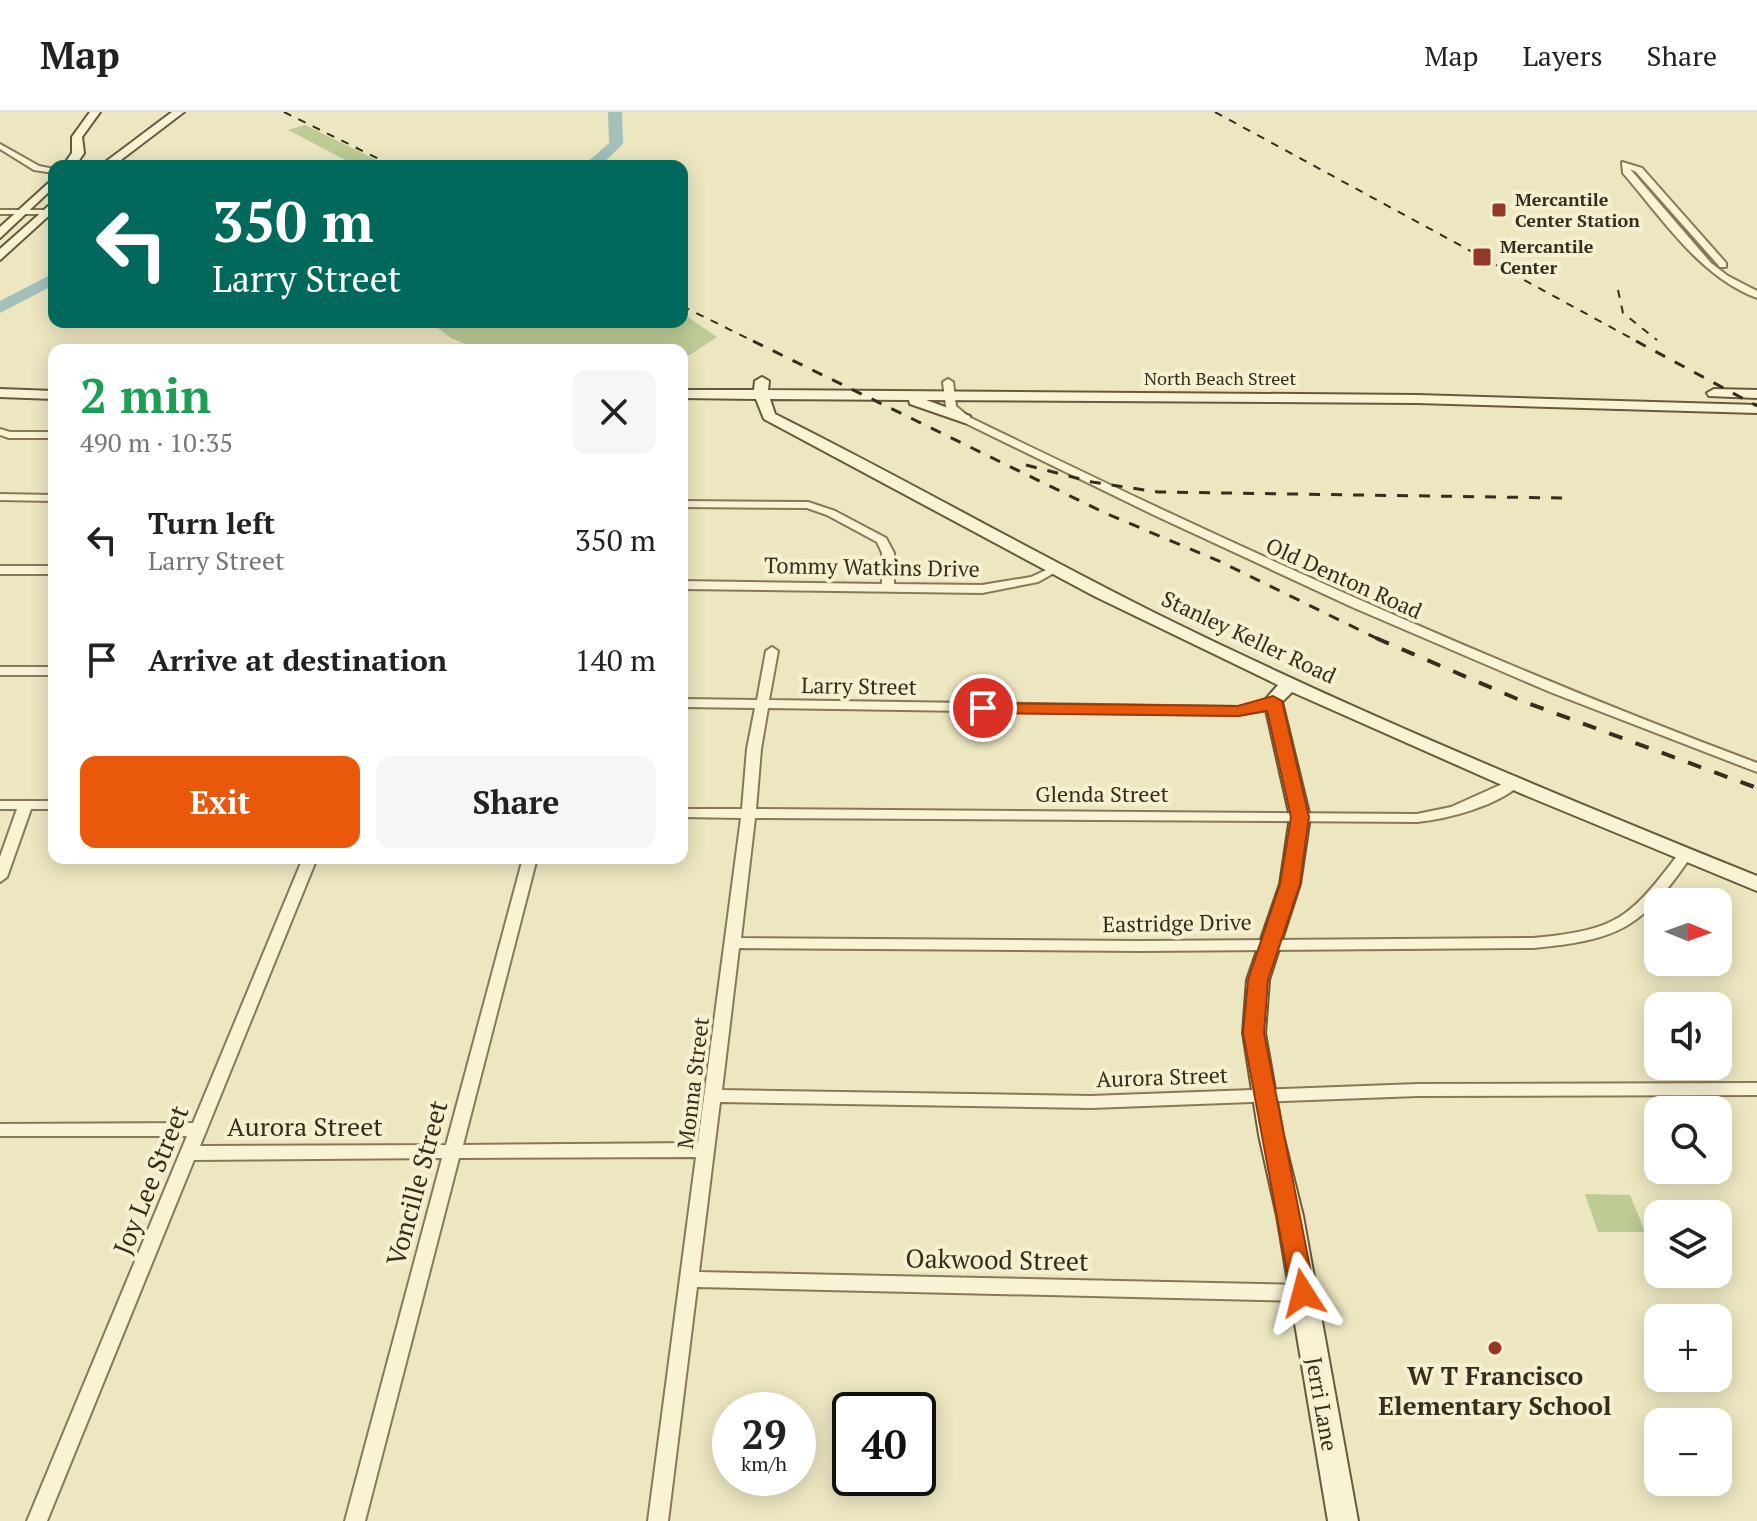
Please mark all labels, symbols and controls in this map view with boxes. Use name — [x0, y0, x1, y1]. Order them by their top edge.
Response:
text: Map — [40, 30, 120, 80]
text: Map — [1424, 37, 1478, 74]
text: Layers — [1522, 37, 1603, 74]
text: Share — [1647, 37, 1717, 74]
text: 350 m — [212, 184, 374, 258]
place label: Mercantile Center Station — [1515, 187, 1640, 232]
icon: left — [80, 192, 184, 296]
marker: Mercantile Center Station — [1490, 201, 1508, 219]
place label: Mercantile Center — [1500, 234, 1594, 279]
marker: Mercantile Center — [1471, 246, 1493, 268]
text: Larry Street — [212, 255, 401, 302]
text: 2 min — [80, 363, 211, 427]
street label: North Beach Street — [1144, 366, 1296, 390]
button: close — [572, 370, 656, 454]
text: 490 m · 10:35 — [80, 425, 233, 459]
text: Turn left — [148, 503, 275, 543]
icon: left — [80, 518, 124, 562]
text: 350 m — [575, 520, 656, 560]
street label: Old Denton Road — [1262, 530, 1427, 625]
text: Larry Street — [148, 543, 285, 577]
street label: Tommy Watkins Drive — [764, 550, 980, 583]
street label: Stanley Keller Road — [1157, 583, 1341, 690]
icon: arrive — [80, 638, 124, 682]
text: Arrive at destination — [148, 640, 447, 680]
text: 140 m — [575, 640, 656, 680]
street label: Larry Street — [801, 670, 917, 701]
pin — [949, 674, 1017, 742]
icon: arrive — [961, 686, 1005, 730]
button: Exit — [80, 756, 360, 848]
button: Share — [376, 756, 656, 848]
street label: Glenda Street — [1035, 779, 1169, 808]
north arrow — [1644, 888, 1732, 976]
map controls — [1644, 888, 1732, 1496]
street label: Eastridge Drive — [1102, 907, 1252, 938]
button: sound — [1644, 992, 1732, 1080]
street label: Monna Street — [670, 1015, 715, 1150]
street label: Aurora Street — [1096, 1060, 1228, 1093]
street label: Voncille Street — [378, 1096, 454, 1269]
button: search — [1644, 1096, 1732, 1184]
street label: Joy Lee Street — [105, 1100, 196, 1259]
street label: Aurora Street — [227, 1109, 383, 1143]
button: layers — [1644, 1200, 1732, 1288]
street label: Oakwood Street — [905, 1240, 1089, 1278]
position arrow — [1261, 1251, 1345, 1335]
button: + — [1644, 1304, 1732, 1392]
marker: W T Francisco Elementary School — [1486, 1339, 1504, 1357]
street label: Jerri Lane — [1300, 1355, 1345, 1453]
place label: W T Francisco Elementary School — [1378, 1358, 1612, 1422]
speed limit sign: 40 — [832, 1392, 936, 1496]
text: 29 — [741, 1407, 787, 1460]
button: − — [1644, 1408, 1732, 1496]
text: km/h — [741, 1450, 787, 1477]

